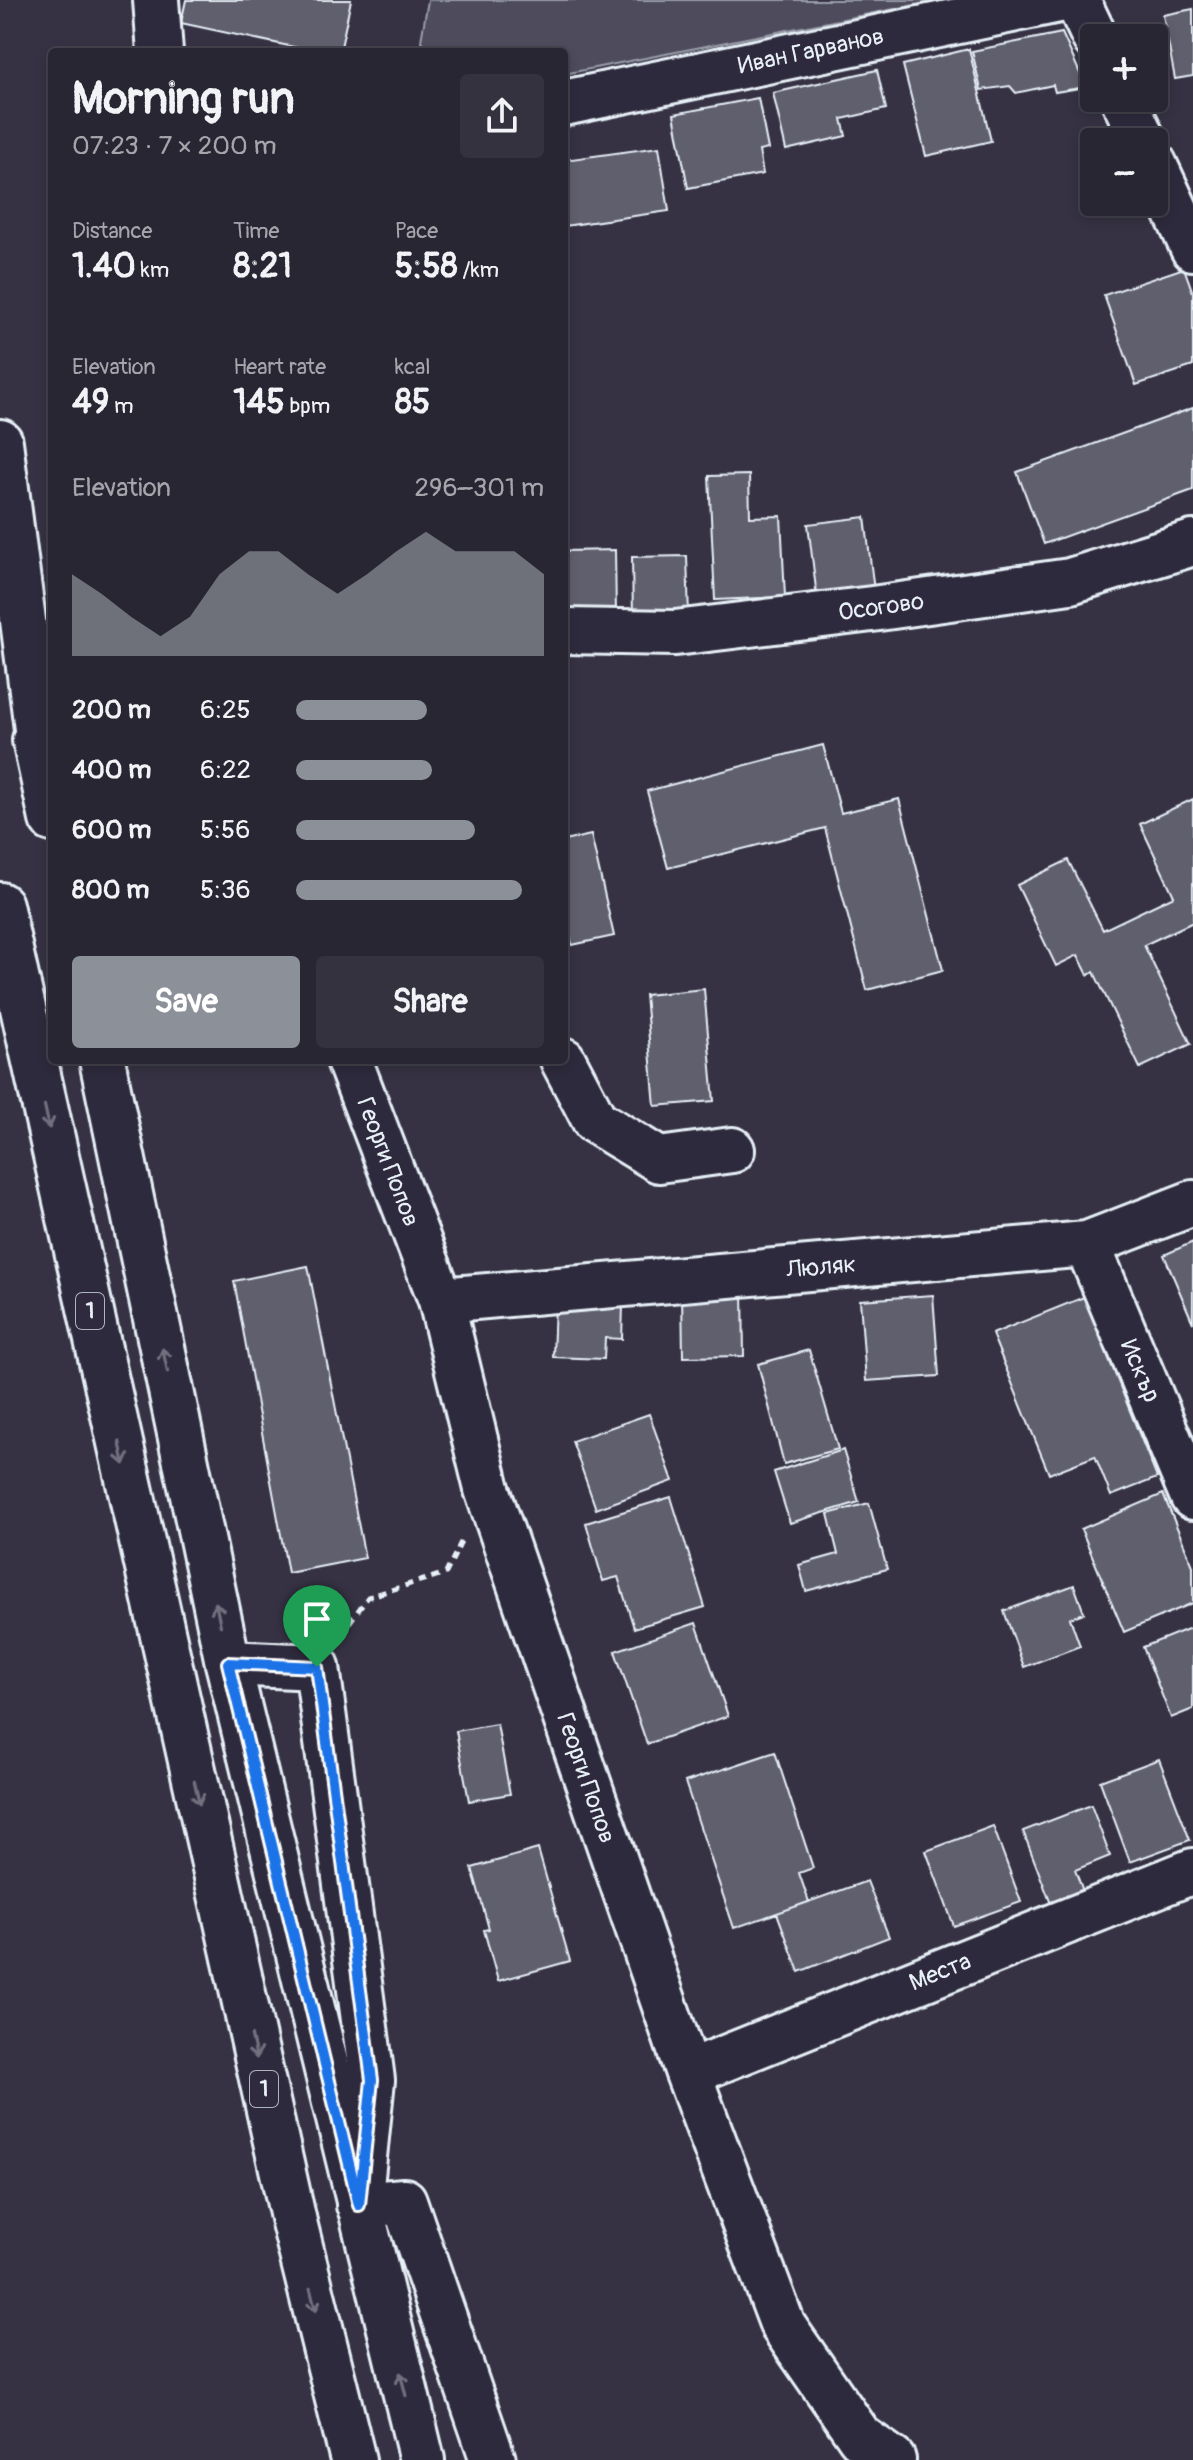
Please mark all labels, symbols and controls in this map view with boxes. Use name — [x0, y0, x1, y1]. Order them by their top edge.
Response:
street label: Иван Гарванов — [736, 21, 886, 81]
map controls — [1080, 24, 1168, 216]
button: + — [1080, 24, 1168, 112]
text: Morning run — [72, 72, 295, 127]
button: share — [460, 74, 544, 158]
button: − — [1080, 128, 1168, 216]
text: 07:23 · 7 × 200 m — [72, 130, 277, 162]
text: Distance — [72, 217, 152, 245]
text: Time — [233, 217, 279, 245]
text: Pace — [395, 217, 438, 245]
text: 1.40 — [72, 245, 136, 288]
text: 8:21 — [233, 245, 292, 288]
text: 5:58 — [395, 245, 458, 288]
text: km — [136, 256, 169, 284]
text: /km — [458, 256, 499, 284]
text: Elevation — [72, 353, 156, 381]
text: Heart rate — [233, 353, 326, 381]
text: kcal — [395, 353, 430, 381]
text: 49 — [72, 381, 109, 424]
text: 145 — [233, 381, 285, 424]
text: 85 — [395, 381, 430, 424]
text: m — [109, 392, 134, 420]
text: bpm — [285, 392, 330, 420]
text: Elevation — [72, 472, 171, 504]
text: 296–301 m — [414, 472, 544, 504]
street label: Осогово — [836, 587, 926, 627]
text: 200 m — [72, 694, 151, 726]
text: 6:25 — [200, 694, 251, 726]
text: 400 m — [72, 754, 151, 786]
text: 6:22 — [200, 754, 251, 786]
text: 600 m — [72, 814, 151, 846]
text: 5:56 — [200, 814, 250, 846]
text: 800 m — [72, 874, 149, 906]
text: 5:36 — [200, 874, 251, 906]
button: Save — [72, 956, 300, 1048]
button: Share — [316, 956, 544, 1048]
street label: Георги Попов — [350, 1093, 426, 1231]
one-way arrow — [40, 1104, 55, 1130]
street label: Люляк — [784, 1250, 857, 1285]
road number: 1 — [76, 1293, 104, 1329]
street label: Искър — [1114, 1335, 1166, 1407]
one-way arrow — [156, 1348, 171, 1373]
one-way arrow — [115, 1440, 130, 1466]
pin — [283, 1585, 351, 1667]
icon: arrive — [295, 1597, 339, 1641]
one-way arrow — [210, 1602, 225, 1628]
street label: Георги Попов — [550, 1709, 622, 1847]
one-way arrow — [190, 1780, 205, 1805]
street label: Места — [905, 1947, 975, 1997]
one-way arrow — [247, 2033, 262, 2059]
road number: 1 — [250, 2071, 278, 2107]
one-way arrow — [307, 2286, 322, 2312]
one-way arrow — [395, 2372, 410, 2398]

